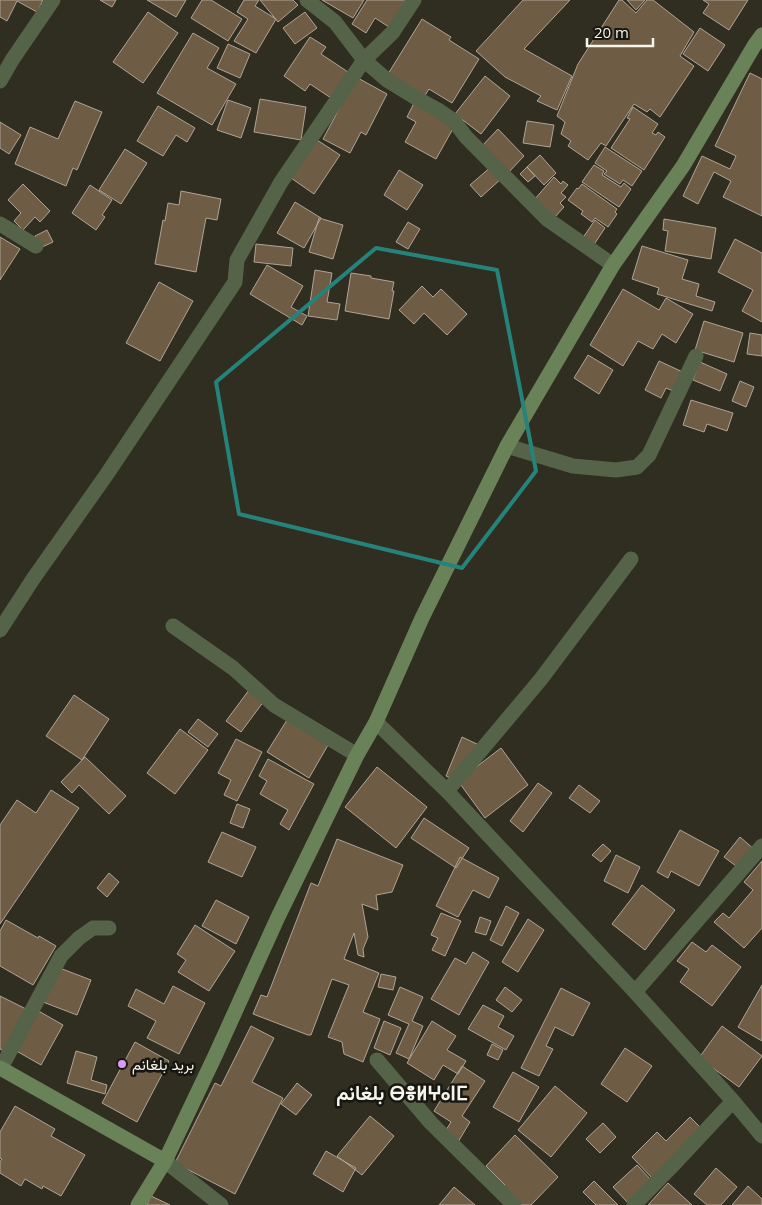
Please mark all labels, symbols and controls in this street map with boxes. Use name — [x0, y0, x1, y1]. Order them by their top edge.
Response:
scale bar — [587, 15, 653, 47]
text: 20 m — [594, 22, 629, 42]
place label: بريد بلغانم — [132, 1054, 194, 1075]
marker: بريد بلغانم — [116, 1058, 128, 1070]
district label: بلغانم ⴱⴻⵍⵖⴰⵏⵎ — [336, 1079, 468, 1106]

